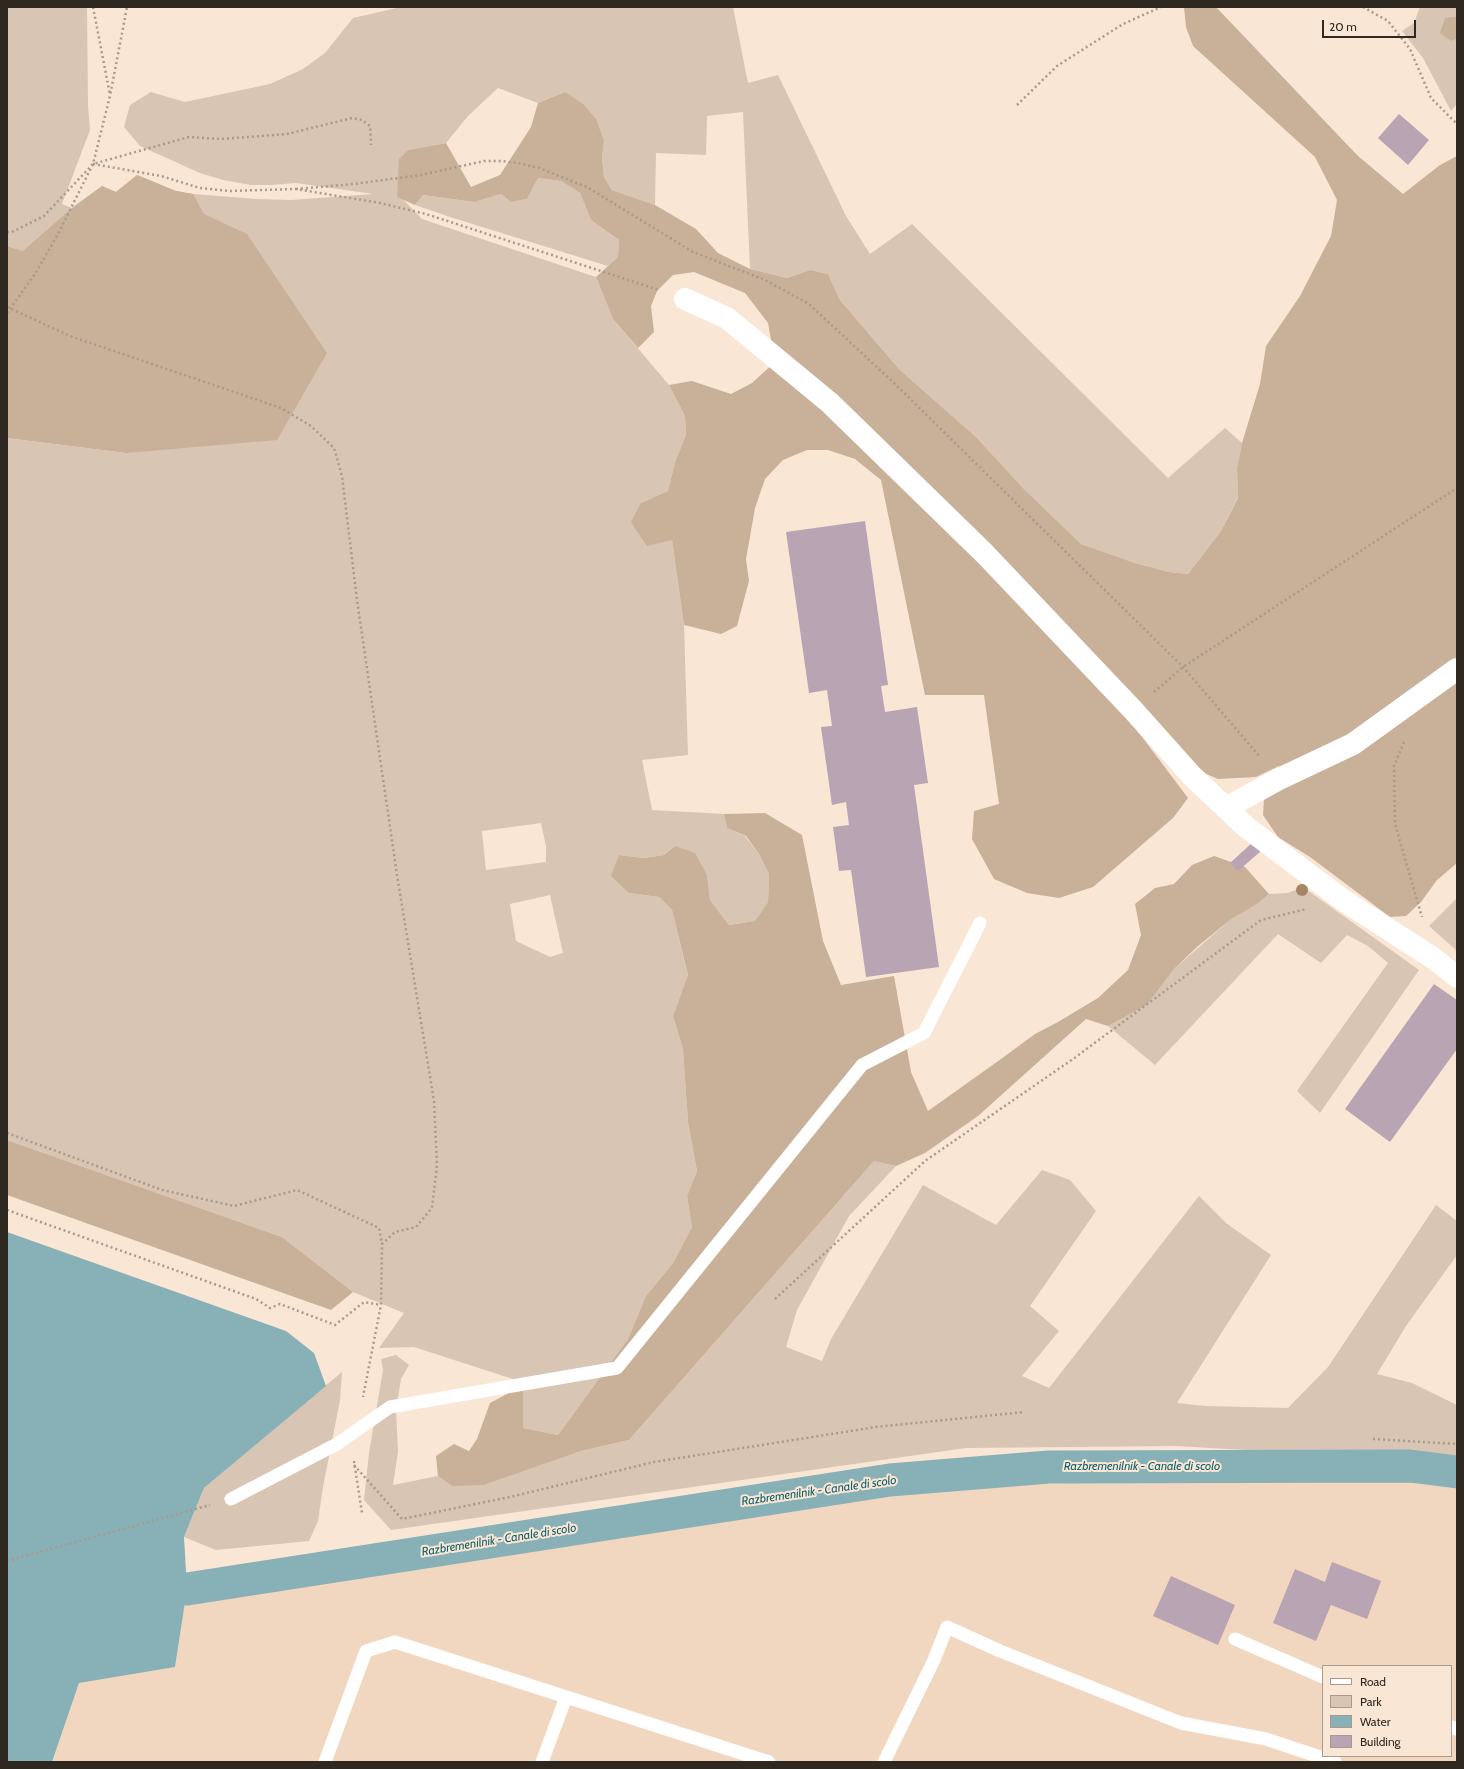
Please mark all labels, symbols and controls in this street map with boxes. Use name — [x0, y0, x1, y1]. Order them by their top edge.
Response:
scale bar — [1324, 12, 1418, 38]
text: 20 m — [1329, 19, 1357, 34]
water label: Razbremenilnik - Canale di scolo — [1064, 1459, 1220, 1473]
water label: Razbremenilnik - Canale di scolo — [741, 1473, 897, 1509]
water label: Razbremenilnik - Canale di scolo — [421, 1521, 577, 1559]
legend — [1322, 1665, 1452, 1757]
text: Road — [1360, 1674, 1386, 1689]
text: Park — [1360, 1694, 1382, 1709]
text: Water — [1360, 1714, 1390, 1729]
text: Building — [1360, 1734, 1401, 1749]

